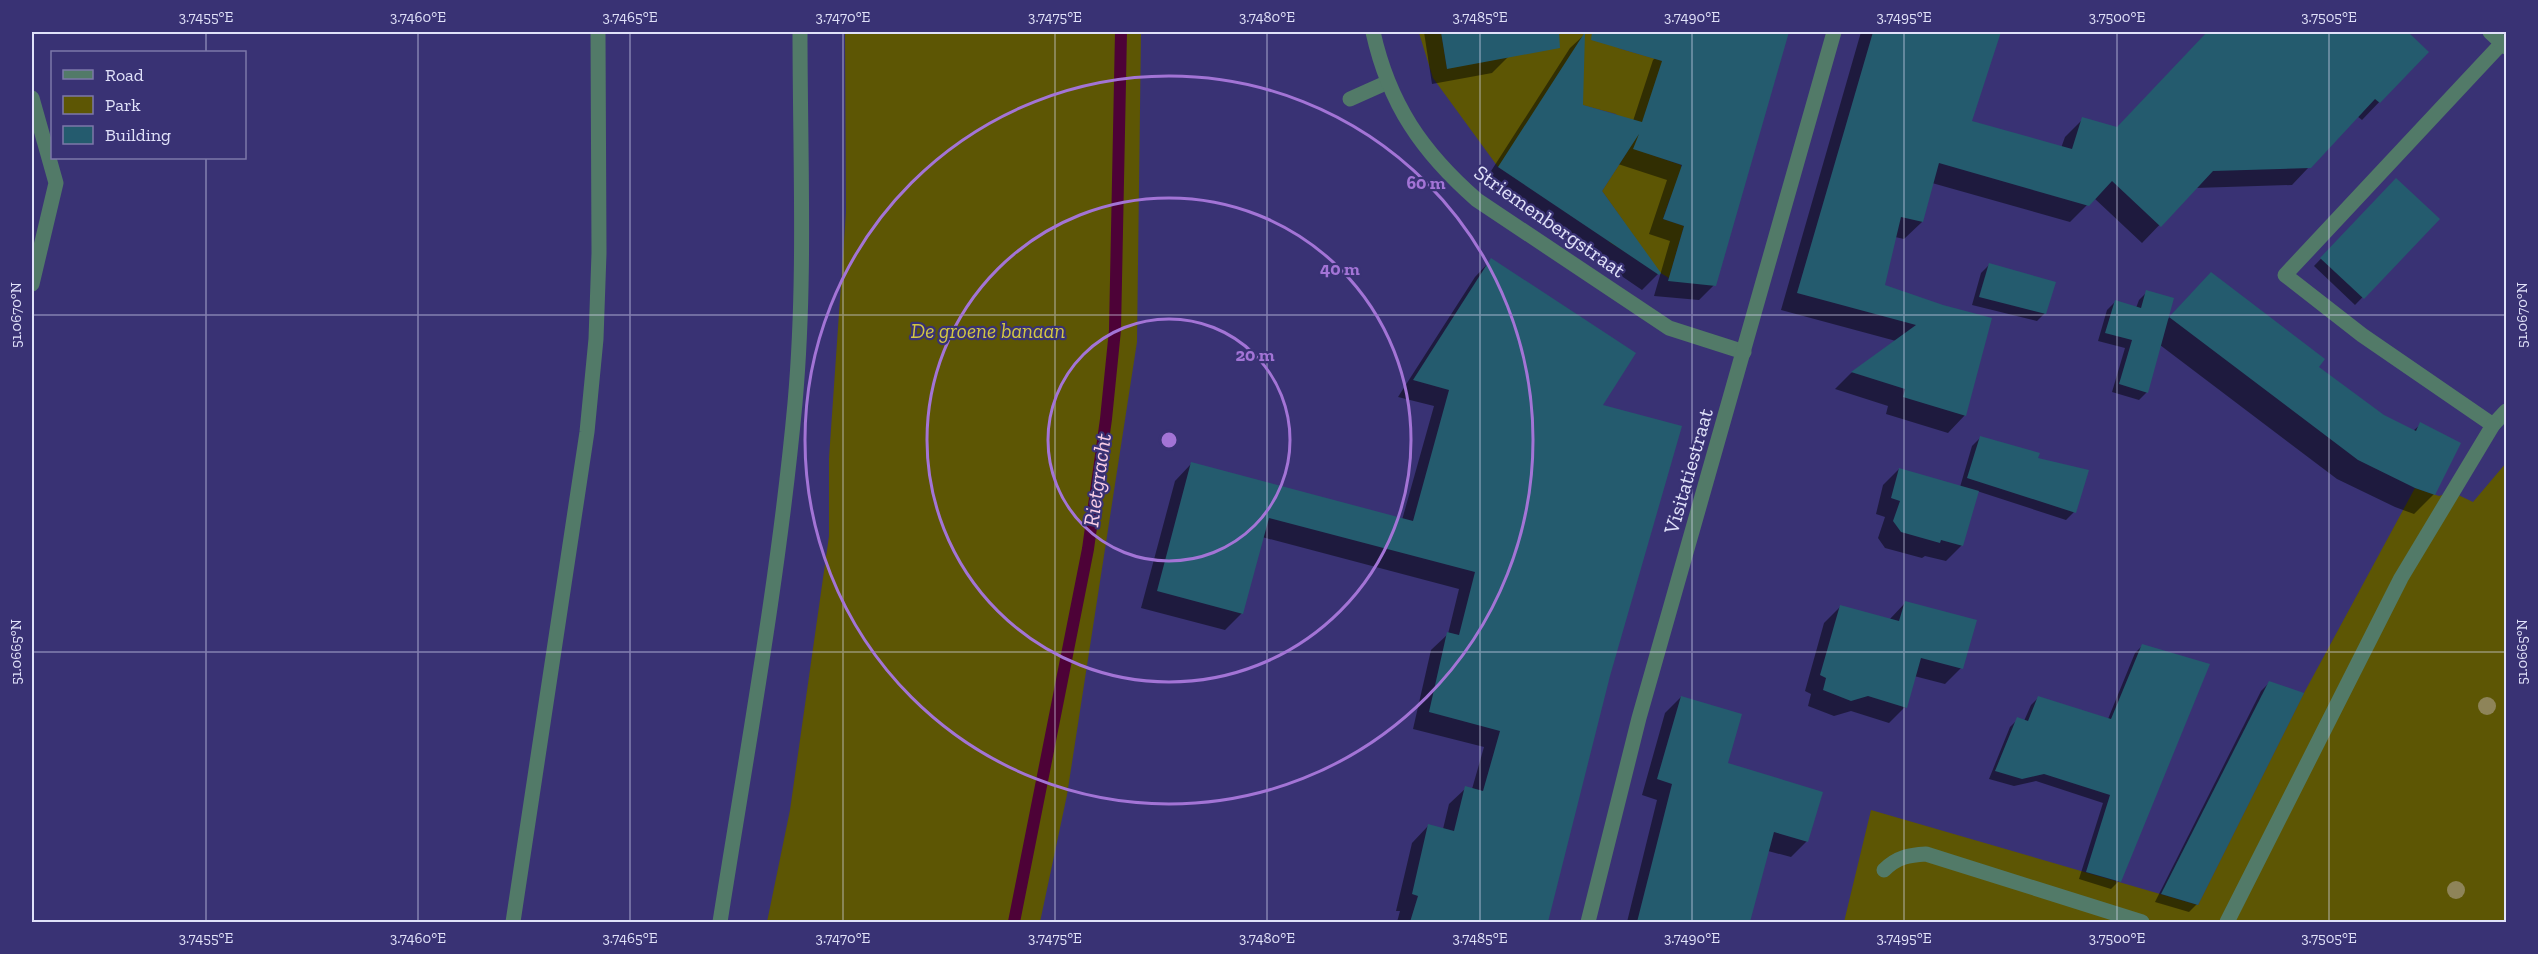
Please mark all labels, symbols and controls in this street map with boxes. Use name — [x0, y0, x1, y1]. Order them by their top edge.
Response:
text: 3.7455°E — [179, 8, 234, 26]
text: 3.7460°E — [390, 8, 446, 26]
text: 3.7465°E — [603, 8, 658, 26]
text: 3.7470°E — [816, 8, 871, 26]
text: 3.7475°E — [1028, 8, 1082, 26]
text: 3.7480°E — [1239, 8, 1295, 26]
text: 3.7485°E — [1452, 8, 1508, 26]
text: 3.7490°E — [1664, 8, 1720, 26]
text: 3.7495°E — [1877, 8, 1932, 26]
text: 3.7500°E — [2089, 8, 2145, 26]
text: 3.7505°E — [2301, 8, 2357, 26]
legend — [51, 51, 246, 159]
text: Road — [105, 64, 144, 86]
text: Park — [105, 94, 141, 116]
text: Building — [105, 124, 171, 146]
street label: Striemenbergstraat — [1470, 159, 1631, 283]
text: 60 m — [1406, 172, 1446, 194]
text: 40 m — [1320, 258, 1360, 280]
text: 51.0670°N — [7, 282, 25, 348]
text: 51.0670°N — [2513, 282, 2531, 348]
park label: De groene banaan — [911, 318, 1065, 343]
text: 20 m — [1235, 344, 1275, 366]
street label: Visitatiestraat — [1658, 405, 1718, 538]
centre of rings — [1159, 430, 1179, 450]
water label: Rietgracht — [1077, 431, 1117, 528]
text: 51.0665°N — [7, 619, 25, 685]
text: 51.0665°N — [2513, 619, 2531, 685]
text: 3.7455°E — [179, 929, 234, 947]
text: 3.7460°E — [390, 929, 446, 947]
text: 3.7465°E — [603, 929, 658, 947]
text: 3.7470°E — [816, 929, 871, 947]
text: 3.7475°E — [1028, 929, 1082, 947]
text: 3.7480°E — [1239, 929, 1295, 947]
text: 3.7485°E — [1452, 929, 1508, 947]
text: 3.7490°E — [1664, 929, 1720, 947]
text: 3.7495°E — [1877, 929, 1932, 947]
text: 3.7500°E — [2089, 929, 2145, 947]
text: 3.7505°E — [2301, 929, 2357, 947]

